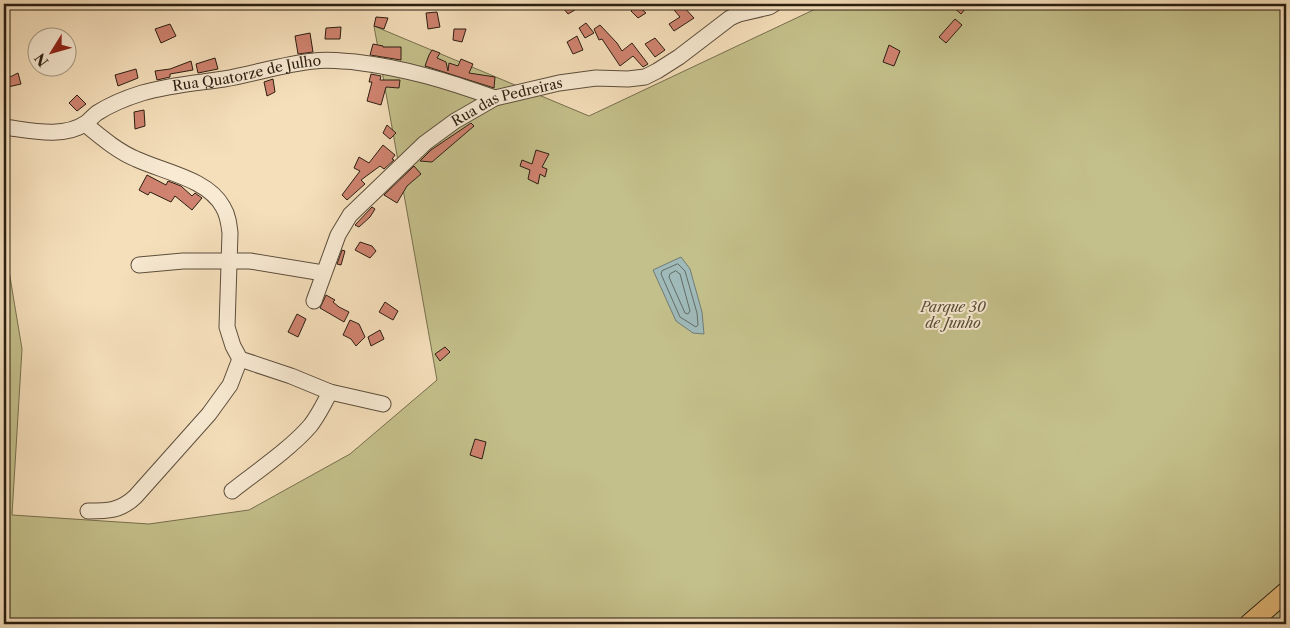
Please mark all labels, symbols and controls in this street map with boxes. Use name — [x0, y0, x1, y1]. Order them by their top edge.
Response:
north arrow — [28, 28, 78, 78]
text: N — [31, 50, 52, 70]
street label: Rua Quatorze de Julho — [171, 51, 322, 95]
street label: Rua das Pedreiras — [448, 74, 564, 130]
park label: Parque 30 de Junho — [919, 298, 987, 332]

